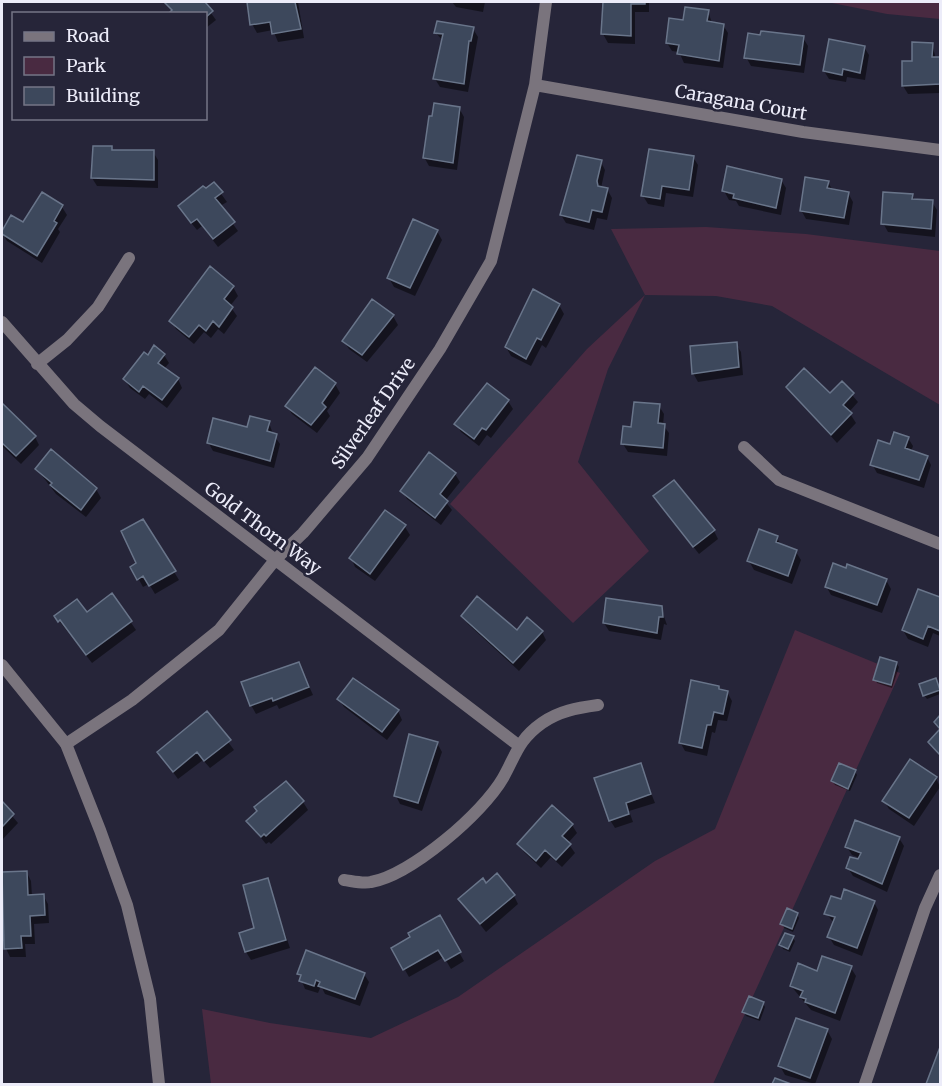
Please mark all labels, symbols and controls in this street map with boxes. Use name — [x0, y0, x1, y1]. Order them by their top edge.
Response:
legend — [12, 12, 207, 120]
text: Road — [66, 24, 110, 47]
text: Park — [66, 54, 107, 77]
street label: Caragana Court — [673, 79, 809, 125]
text: Building — [66, 84, 140, 107]
street label: Silverleaf Drive — [326, 353, 420, 473]
street label: Gold Thorn Way — [200, 476, 327, 580]

